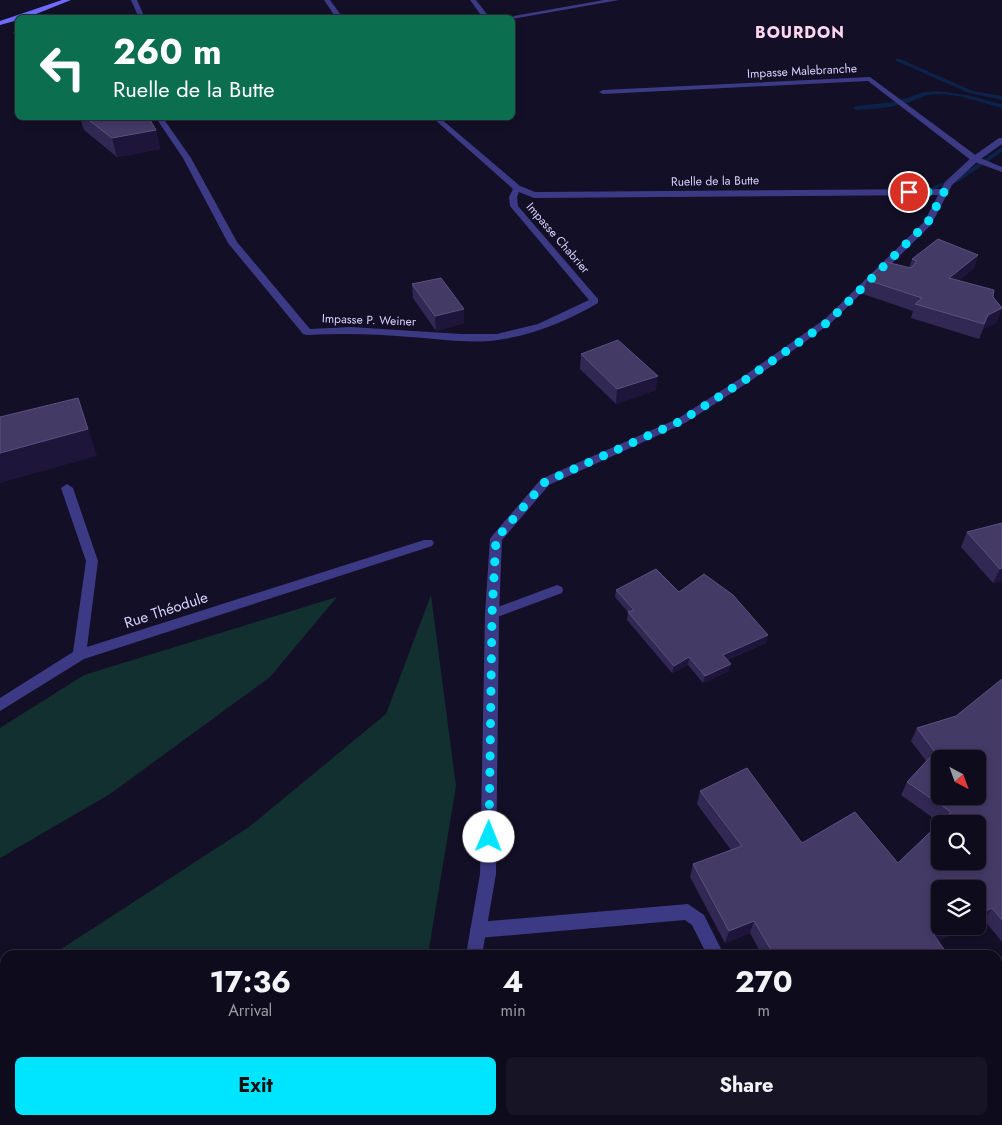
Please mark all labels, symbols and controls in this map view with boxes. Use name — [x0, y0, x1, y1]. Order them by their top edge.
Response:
district label: BOURDON — [755, 21, 845, 44]
text: 260 m — [113, 27, 222, 77]
icon: left — [30, 35, 95, 100]
street label: Impasse Malebranche — [747, 59, 857, 83]
text: Ruelle de la Butte — [113, 73, 275, 105]
street label: Ruelle de la Butte — [671, 171, 759, 191]
pin — [888, 171, 930, 213]
icon: arrive — [895, 178, 923, 206]
street label: Impasse Chabrier — [522, 198, 595, 278]
street label: Impasse P. Weiner — [322, 309, 417, 331]
street label: Rue Théodule — [121, 586, 211, 634]
north arrow — [931, 750, 986, 805]
map controls — [931, 750, 986, 935]
position arrow — [462, 810, 514, 862]
button: search — [931, 815, 986, 870]
button: layers — [931, 880, 986, 935]
text: 17:36 — [209, 960, 291, 1003]
text: 4 — [503, 960, 524, 1003]
text: 270 — [735, 960, 793, 1003]
text: Arrival — [228, 999, 272, 1022]
text: min — [501, 999, 526, 1022]
text: m — [758, 999, 770, 1022]
button: Exit — [15, 1057, 496, 1115]
button: Share — [506, 1057, 987, 1115]

